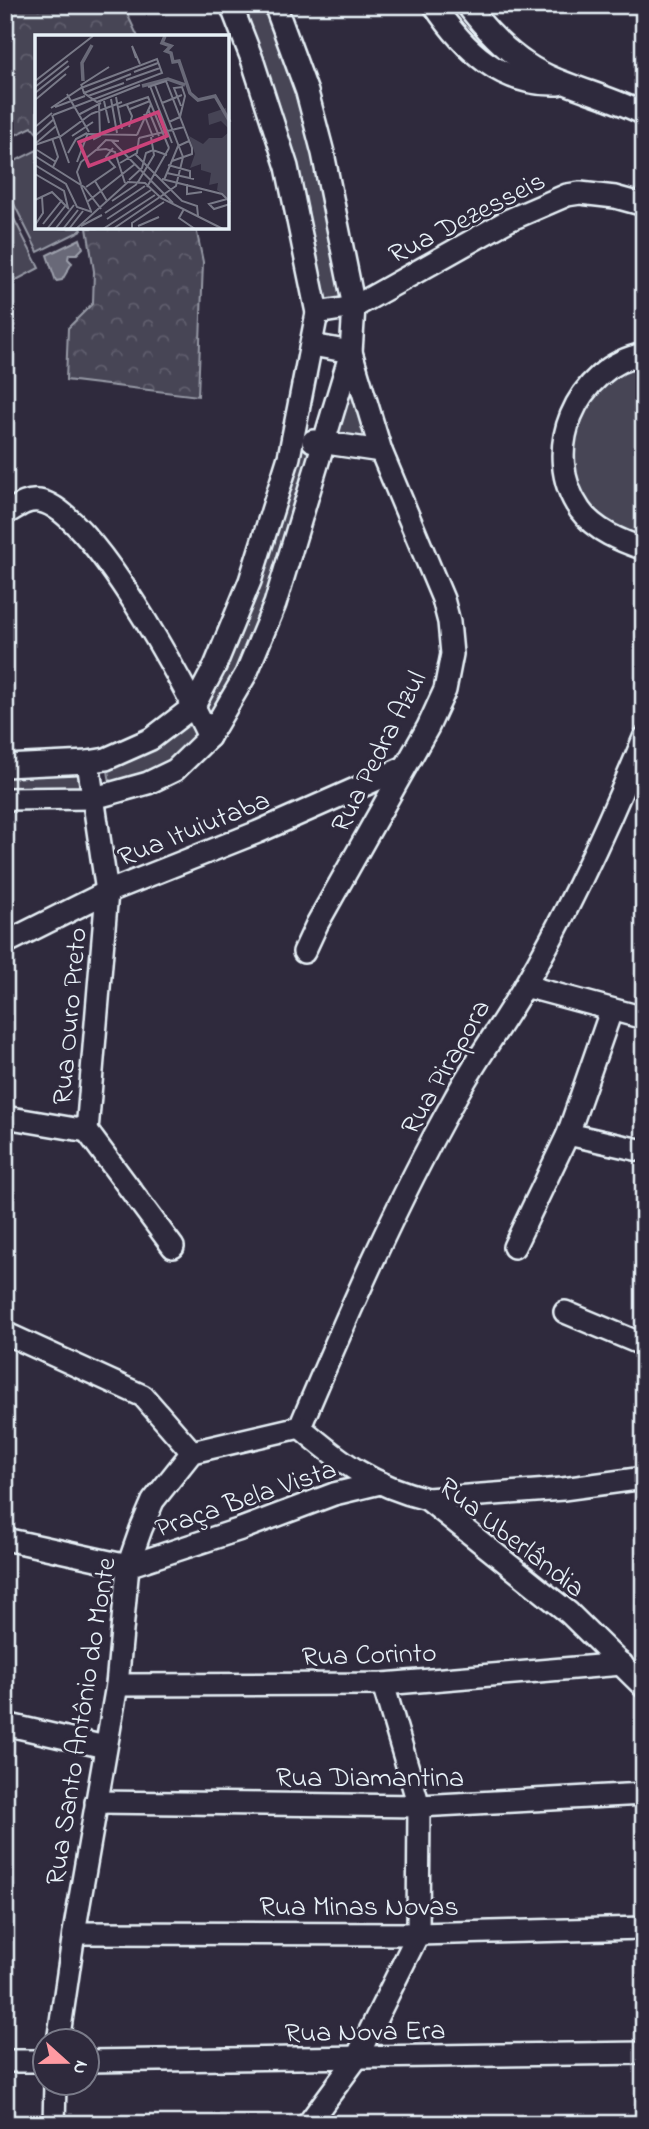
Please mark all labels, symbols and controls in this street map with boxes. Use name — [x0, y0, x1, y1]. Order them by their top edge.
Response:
inset map — [35, 35, 229, 229]
street label: Rua Dezesseis — [382, 162, 553, 276]
street label: Rua Pedra Azul — [322, 665, 439, 841]
street label: Rua Ituiutaba — [112, 781, 277, 879]
street label: Rua Ouro Preto — [43, 926, 100, 1107]
street label: Rua Pirapora — [392, 992, 502, 1143]
street label: Praça Bela Vista — [150, 1450, 342, 1551]
street label: Rua Uberlândia — [429, 1468, 593, 1609]
street label: Rua Santo Antônio do Monte — [36, 1554, 129, 1888]
street label: Rua Corinto — [301, 1634, 437, 1679]
street label: Rua Diamantina — [276, 1759, 464, 1800]
street label: Rua Minas Novas — [259, 1888, 459, 1929]
street label: Rua Nova Era — [284, 2012, 446, 2055]
north arrow — [32, 2028, 102, 2098]
text: N — [65, 2056, 94, 2078]

